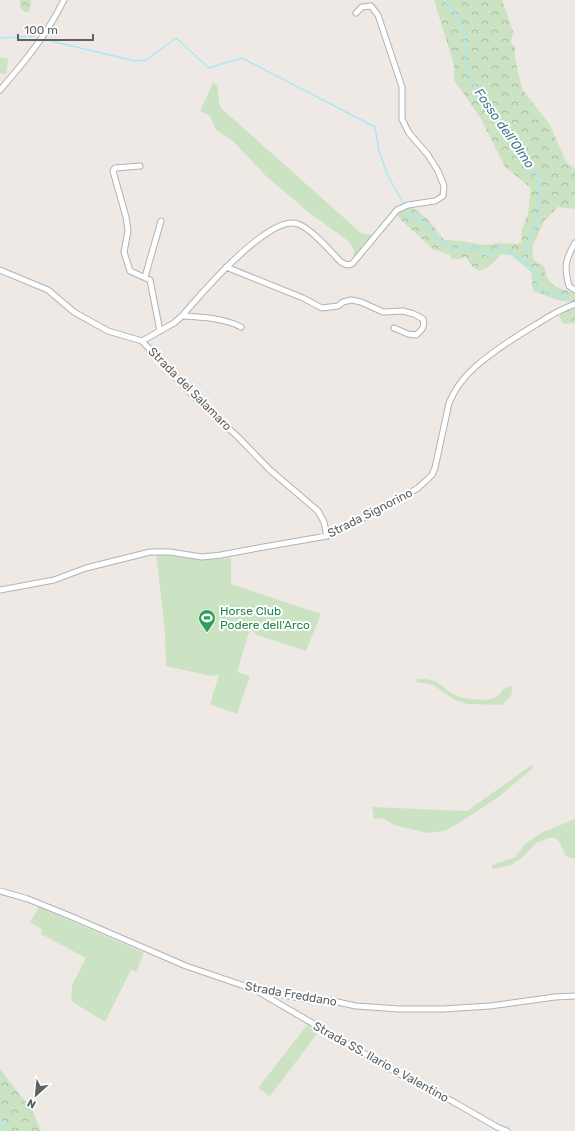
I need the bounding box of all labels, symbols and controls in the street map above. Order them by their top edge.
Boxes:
scale bar [18,16,93,42]
text: 100 m [24,23,58,37]
water label: Fosso dell'Olmo [471,85,538,171]
street label: Strada del Salamaro [145,344,235,434]
street label: Strada Signorino [325,486,415,540]
place label: Horse Club Podere dell'Arco [220,604,310,632]
sports icon: Horse Club Podere dell'Arco [197,608,217,633]
street label: Strada Freddano [244,979,338,1009]
street label: Strada SS. Ilario e Valentino [311,1019,451,1105]
north arrow [16,1075,56,1115]
text: N [25,1096,38,1111]

